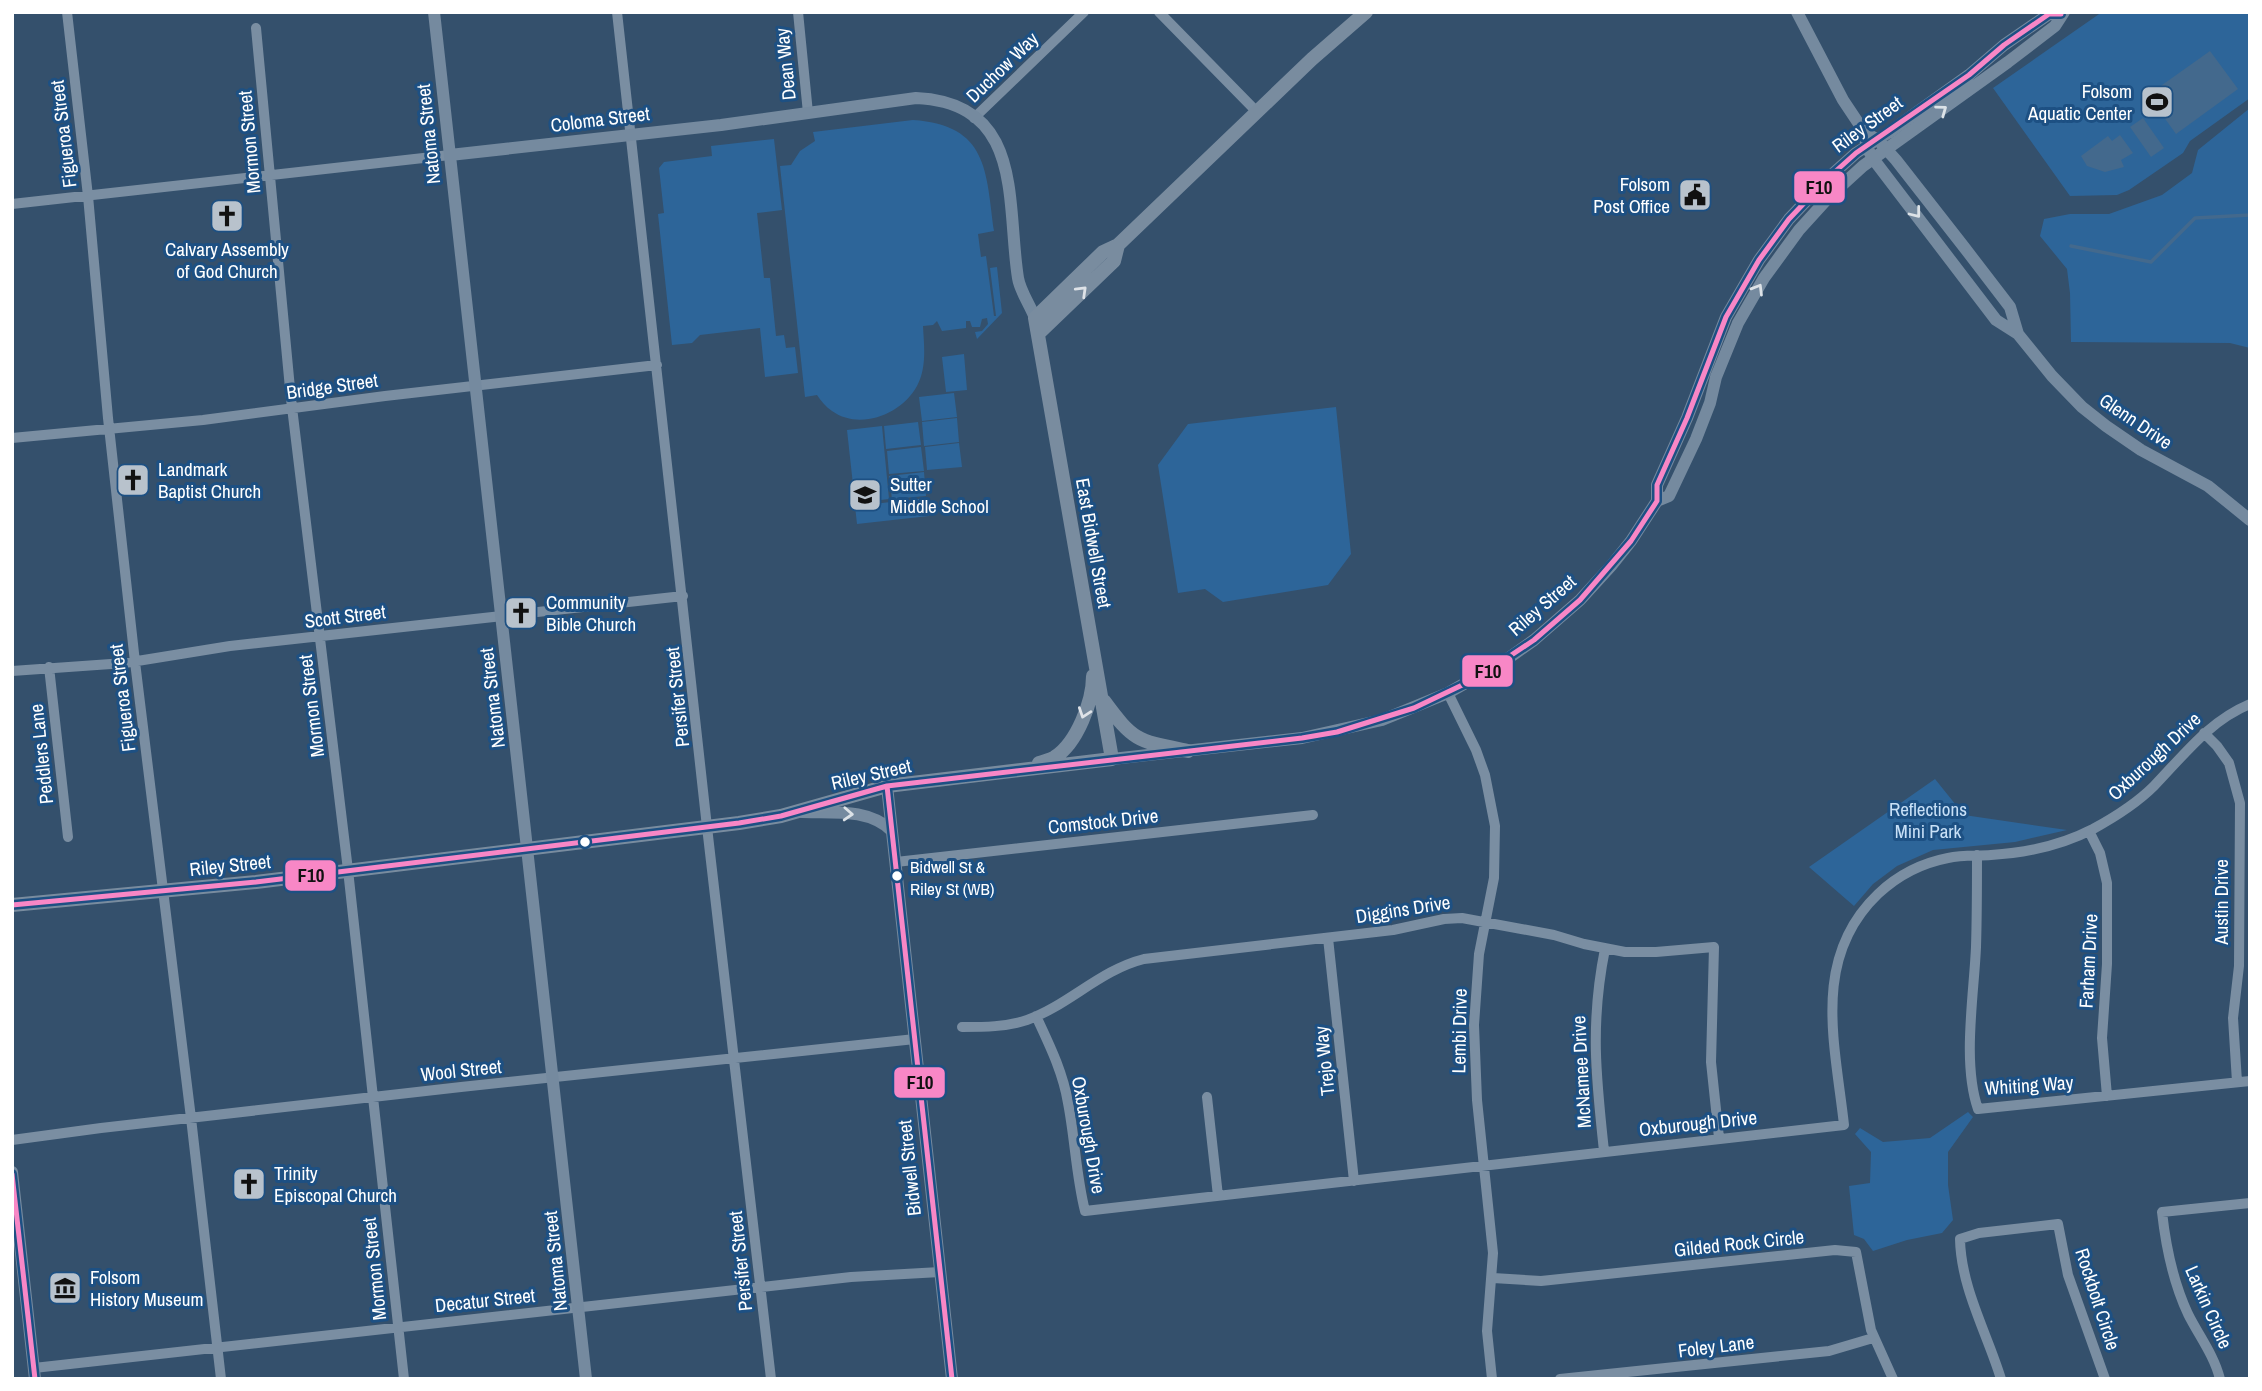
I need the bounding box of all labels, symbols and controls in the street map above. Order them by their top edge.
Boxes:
street label: Duchow Way [960,26,1044,108]
street label: Dean Way [768,27,802,101]
street label: Figueroa Street [43,78,83,189]
place label: Folsom Aquatic Center [2027,78,2133,126]
street label: Natoma Street [410,82,446,185]
sports icon: Folsom Aquatic Center [2138,83,2176,121]
street label: Mormon Street [232,89,266,194]
street label: Riley Street [1826,89,1908,158]
street label: Coloma Street [549,100,652,138]
one-way arrow [1934,106,1947,118]
line badge: F10 [1793,170,1846,204]
place label: Folsom Post Office [1593,171,1670,219]
text: F10 [1806,174,1833,200]
public building icon: Folsom Post Office [1676,176,1714,214]
church icon: Calvary Assembly of God Church [208,197,246,235]
one-way arrow [1908,206,1921,218]
place label: Calvary Assembly of God Church [165,236,289,284]
one-way arrow [1749,284,1762,297]
one-way arrow [1074,287,1087,300]
street label: Bridge Street [285,367,380,405]
street label: Glenn Drive [2094,387,2178,455]
place label: Landmark Baptist Church [158,456,261,504]
church icon: Landmark Baptist Church [114,461,152,499]
place label: Sutter Middle School [890,471,989,519]
school or university icon: Sutter Middle School [846,476,884,514]
street label: East Bidwell Street [1070,476,1118,611]
street label: Riley Street [1503,568,1582,642]
place label: Community Bible Church [546,589,636,637]
church icon: Community Bible Church [502,594,540,632]
street label: Scott Street [303,598,388,634]
street label: Figueroa Street [102,642,142,753]
street label: Persifer Street [659,645,695,748]
street label: Natoma Street [473,646,511,749]
street label: Mormon Street [292,653,330,759]
line badge: F10 [1461,654,1514,688]
text: F10 [1475,658,1502,684]
street label: Peddlers Lane [23,703,59,805]
street label: Oxburough Drive [2102,706,2206,806]
one-way arrow [1078,707,1092,719]
street label: Riley Street [828,752,914,796]
park label: Reflections Mini Park [1889,796,1967,844]
street label: Comstock Drive [1047,802,1159,840]
one-way arrow [842,807,853,822]
unlabelled marker [578,835,592,849]
street label: Riley Street [188,848,272,882]
place label: Bidwell St & Riley St (WB) [910,855,994,900]
line badge: F10 [284,859,337,892]
street label: Austin Drive [2208,859,2234,946]
text: F10 [298,862,325,888]
marker: Bidwell St & Riley St (WB) [890,869,904,883]
street label: Diggins Drive [1354,889,1452,929]
street label: Farham Drive [2073,913,2103,1009]
street label: Lembi Drive [1445,988,1473,1074]
street label: McNamee Drive [1565,1015,1597,1129]
street label: Trejo Way [1307,1025,1341,1097]
street label: Wool Street [419,1053,503,1087]
line badge: F10 [893,1066,946,1099]
text: F10 [907,1069,934,1095]
street label: Whiting Way [1984,1069,2074,1101]
street label: Oxburough Drive [1066,1074,1112,1196]
street label: Oxburough Drive [1638,1104,1758,1142]
street label: Bidwell Street [891,1118,927,1217]
place label: Trinity Episcopal Church [274,1160,397,1208]
church icon: Trinity Episcopal Church [230,1165,268,1203]
street label: Natoma Street [537,1209,573,1312]
street label: Persifer Street [722,1209,758,1312]
street label: Mormon Street [356,1216,392,1322]
street label: Gilded Rock Circle [1673,1223,1805,1263]
street label: Rockbolt Circle [2069,1245,2127,1353]
street label: Larkin Circle [2179,1261,2239,1353]
place label: Folsom History Museum [90,1264,203,1312]
museum icon: Folsom History Museum [46,1269,84,1307]
street label: Decatur Street [434,1282,537,1318]
street label: Foley Lane [1677,1328,1755,1364]

